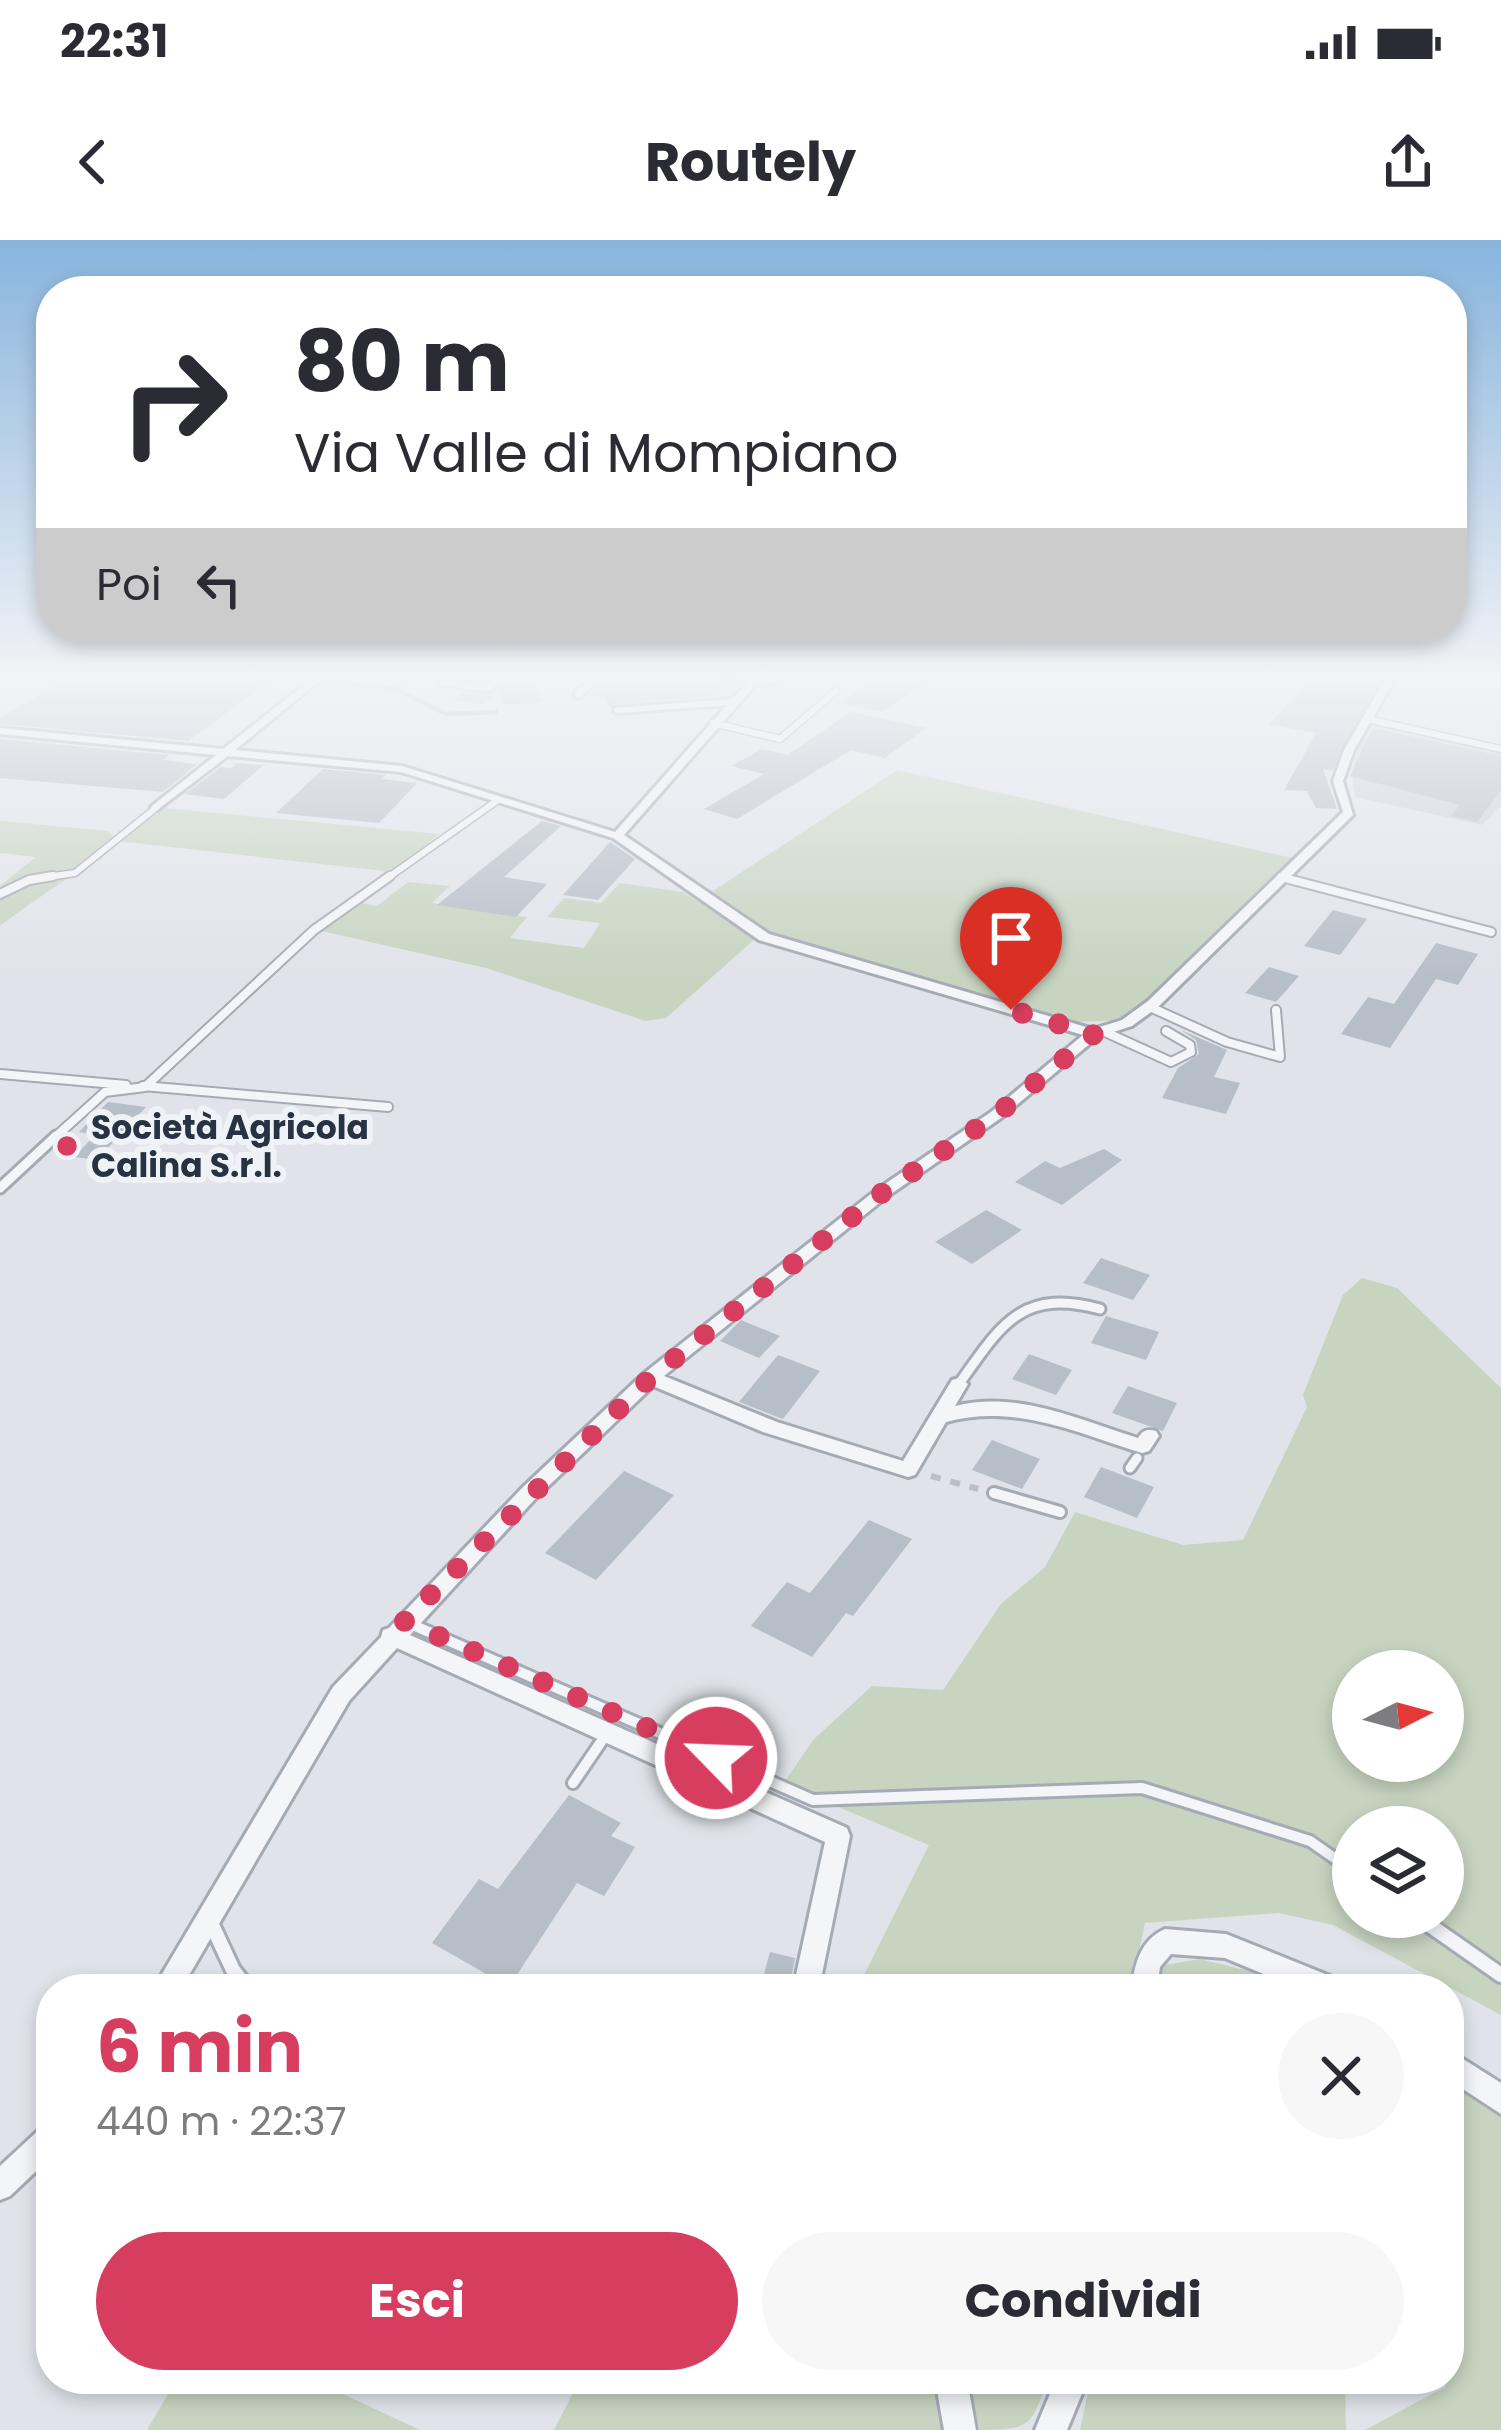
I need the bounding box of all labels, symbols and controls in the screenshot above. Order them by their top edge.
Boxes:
text: 22:31 [60,10,168,73]
text: Routely [645,124,856,200]
icon: back [60,129,126,195]
icon: share [1375,129,1441,195]
text: 80 m [294,303,510,420]
icon: right [96,324,252,480]
text: Via Valle di Mompiano [294,415,898,491]
icon: left [186,552,252,618]
text: Poi [96,553,162,616]
pin [960,887,1062,1010]
icon: arrive [978,905,1044,971]
place label: Società Agricola Calina S.r.l. [91,1104,369,1189]
marker: Società Agricola Calina S.r.l. [54,1133,80,1159]
north arrow [1332,1650,1464,1782]
map controls [1332,1650,1464,1938]
position arrow [653,1695,779,1821]
button: layers [1332,1806,1464,1938]
text: 6 min [96,1996,303,2097]
button: close [1278,2013,1404,2139]
text: 440 m · 22:37 [96,2094,347,2149]
button: Esci [96,2232,738,2370]
button: Condividi [762,2232,1404,2370]

